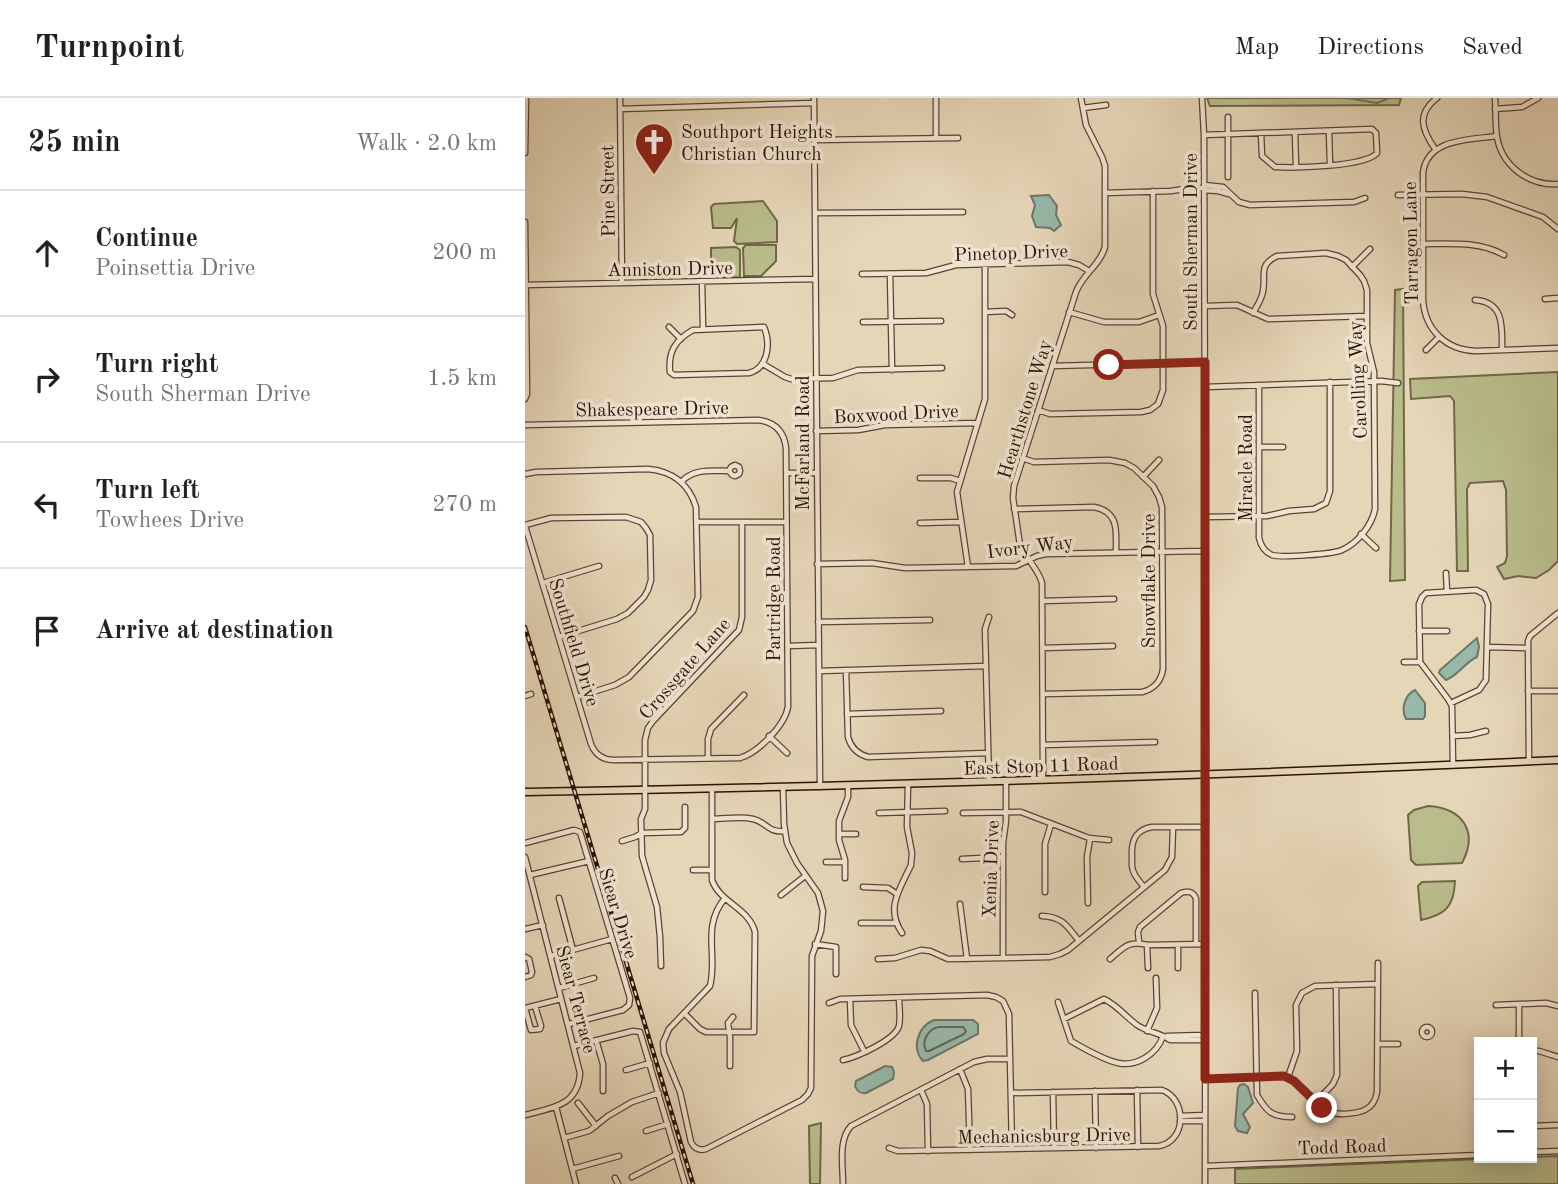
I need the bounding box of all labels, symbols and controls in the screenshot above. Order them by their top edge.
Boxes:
text: Turnpoint [35,32,184,65]
text: Map [1235,36,1279,60]
text: Directions [1317,36,1424,60]
text: Saved [1462,36,1523,60]
church icon: Southport Heights Christian Church [633,121,675,176]
place label: Southport Heights Christian Church [681,124,833,165]
text: 25 min [28,128,121,158]
text: Walk · 2.0 km [356,132,497,155]
street label: Pine Street [599,144,620,237]
street label: South Sherman Drive [1183,153,1202,331]
street label: Tarragon Lane [1402,181,1423,305]
text: Continue [95,226,198,252]
icon: ahead [28,234,66,272]
text: 200 m [432,241,497,264]
street label: Pinetop Drive [954,243,1068,266]
text: Poinsettia Drive [95,257,255,280]
street label: Anniston Drive [607,260,733,281]
street label: Carolling Way [1347,320,1372,440]
street label: Hearthstone Way [996,338,1057,482]
route start [1093,349,1124,380]
text: Turn right [95,352,218,378]
icon: right [28,360,66,398]
text: 1.5 km [427,367,497,390]
street label: McFarland Road [795,375,814,511]
text: South Sherman Drive [95,383,310,406]
street label: Shakespeare Drive [575,400,729,421]
street label: Boxwood Drive [833,403,959,428]
street label: Miracle Road [1238,414,1257,522]
text: Turn left [95,478,200,504]
icon: left [28,486,66,524]
text: 270 m [432,493,497,516]
text: Towhees Drive [95,509,244,532]
street label: Snowflake Drive [1141,514,1160,648]
street label: Ivory Way [986,534,1075,563]
street label: Partridge Road [766,536,785,662]
street label: Southfield Drive [544,576,601,709]
icon: arrive [28,612,66,650]
street label: Crossgate Lane [637,615,735,724]
text: Arrive at destination [95,618,334,644]
street label: East Stop 11 Road [963,755,1119,780]
street label: Xenia Drive [981,820,1004,918]
street label: Siear Drive [594,866,639,961]
street label: Siear Terrace [551,944,598,1056]
map controls [1474,1037,1537,1163]
button: + [1474,1037,1537,1100]
route end [1306,1092,1337,1123]
button: − [1474,1100,1537,1163]
street label: Mechanicsburg Drive [957,1126,1131,1149]
street label: Todd Road [1297,1137,1387,1160]

